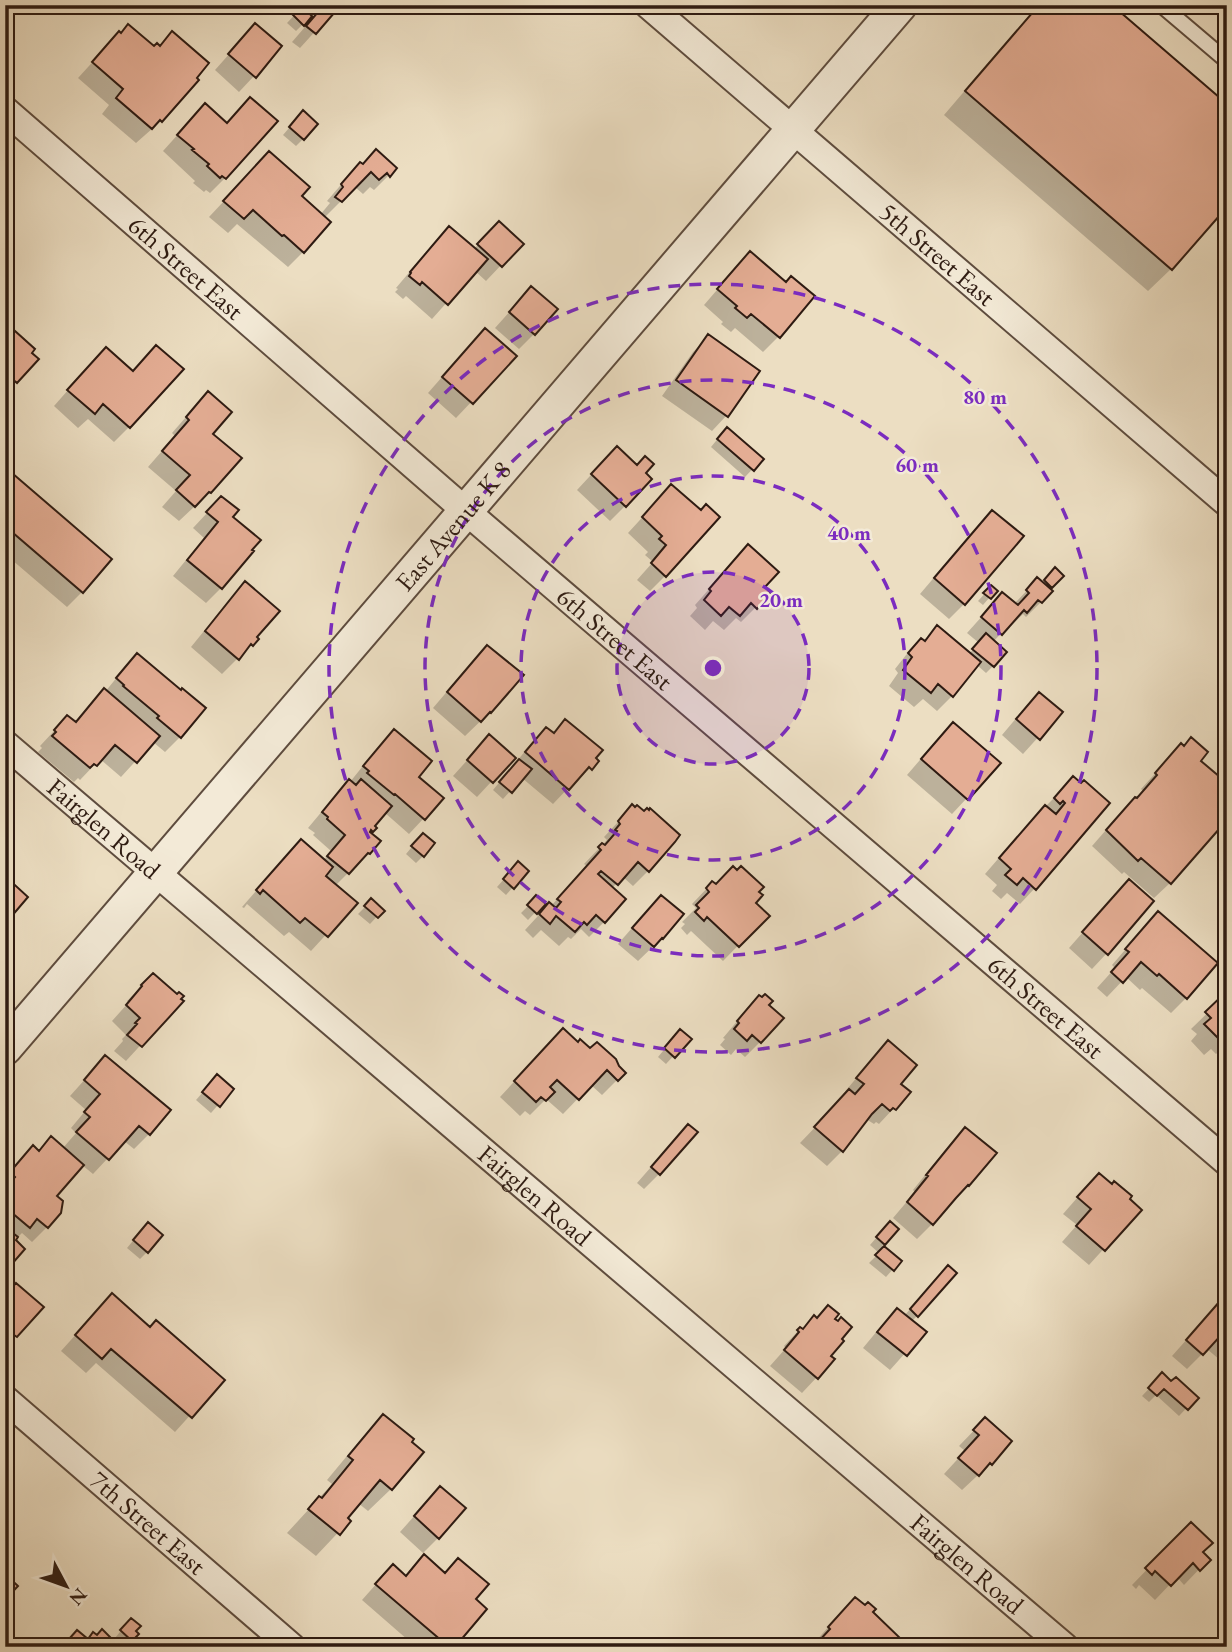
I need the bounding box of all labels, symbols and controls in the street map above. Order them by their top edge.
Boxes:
street label: 5th Street East [872,195,1003,313]
street label: 6th Street East [121,208,251,327]
text: 80 m [963,383,1007,410]
text: 60 m [895,451,939,478]
street label: East Avenue K 8 [388,454,518,598]
text: 40 m [827,519,871,546]
street label: 6th Street East [550,579,680,698]
text: 20 m [759,586,803,613]
centre of rings [701,656,725,680]
street label: Fairglen Road [40,770,169,887]
street label: 6th Street East [981,948,1111,1066]
street label: Fairglen Road [471,1137,599,1254]
street label: 7th Street East [83,1463,213,1582]
street label: Fairglen Road [903,1506,1032,1622]
north arrow [32,1550,102,1620]
text: N [64,1583,93,1611]

